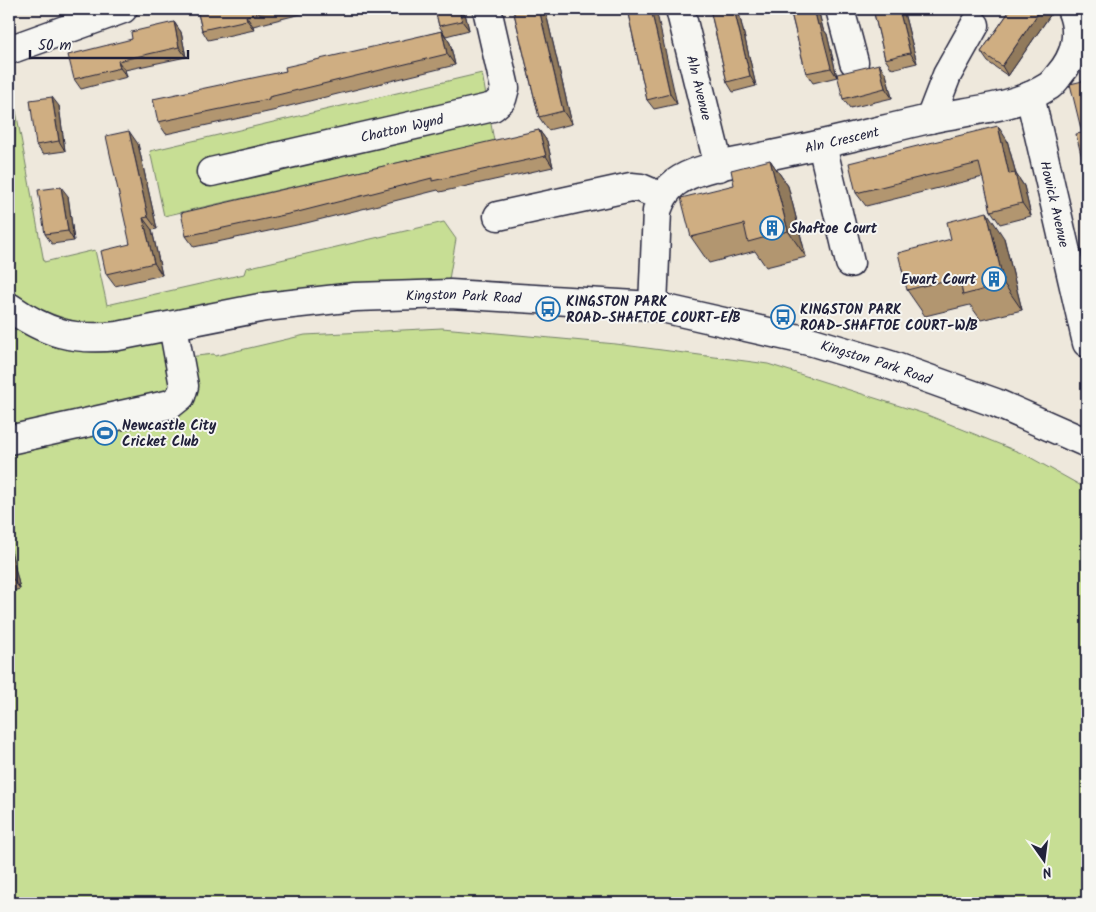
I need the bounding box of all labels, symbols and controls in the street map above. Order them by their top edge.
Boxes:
scale bar [30,28,188,60]
text: 50 m [38,34,72,58]
street label: Aln Avenue [680,53,717,123]
street label: Chatton Wynd [358,108,447,149]
street label: Aln Crescent [803,121,882,160]
street label: Howick Avenue [1033,159,1075,251]
building icon: Shaftoe Court [759,215,785,241]
place label: Shaftoe Court [790,218,878,240]
building icon: Ewart Court [981,266,1007,292]
place label: Ewart Court [901,269,977,291]
street label: Kingston Park Road [405,284,523,310]
place label: KINGSTON PARK ROAD-SHAFTOE COURT-E/B [566,291,741,329]
bus stop icon: KINGSTON PARK ROAD-SHAFTOE COURT-E/B [535,296,561,322]
place label: KINGSTON PARK ROAD-SHAFTOE COURT-W/B [800,299,978,337]
bus stop icon: KINGSTON PARK ROAD-SHAFTOE COURT-W/B [770,304,796,330]
street label: Kingston Park Road [818,335,936,391]
place label: Newcastle City Cricket Club [122,415,217,453]
sports icon: Newcastle City Cricket Club [92,420,118,446]
north arrow [1018,834,1068,884]
text: N [1040,860,1054,883]

